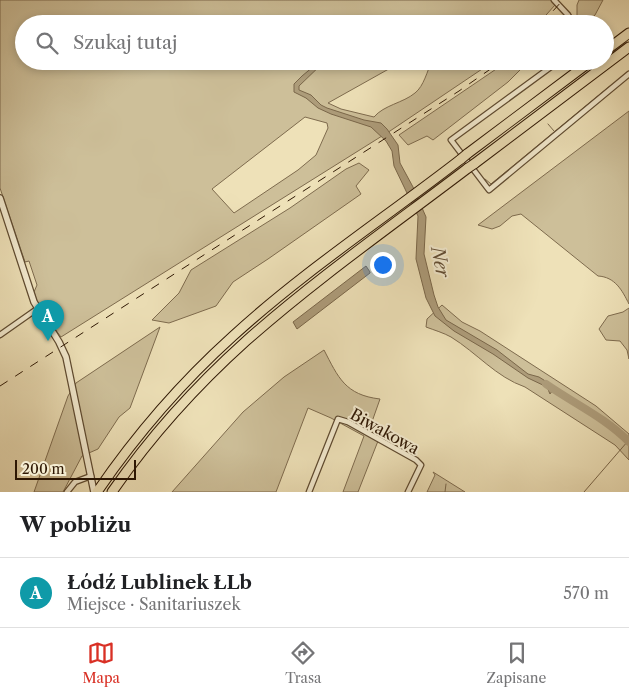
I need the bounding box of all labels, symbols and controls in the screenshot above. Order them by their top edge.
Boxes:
search box [15,15,614,70]
icon: search [33,29,61,57]
text: Szukaj tutaj [73,31,177,54]
water label: Ner [426,243,454,281]
your location [370,252,396,278]
pin: A [32,300,64,341]
street label: Biwakowa [347,404,424,459]
scale bar [15,457,136,480]
text: 200 m [22,460,65,478]
text: W pobliżu [20,512,131,537]
text: Łódź Lublinek ŁLb [67,571,252,594]
text: A [30,583,42,603]
text: 570 m [563,583,609,603]
text: Miejsce · Sanitariuszek [67,594,241,614]
tab: Mapa [83,639,120,687]
tab: Trasa [285,639,321,687]
tab: Zapisane [487,639,546,687]

